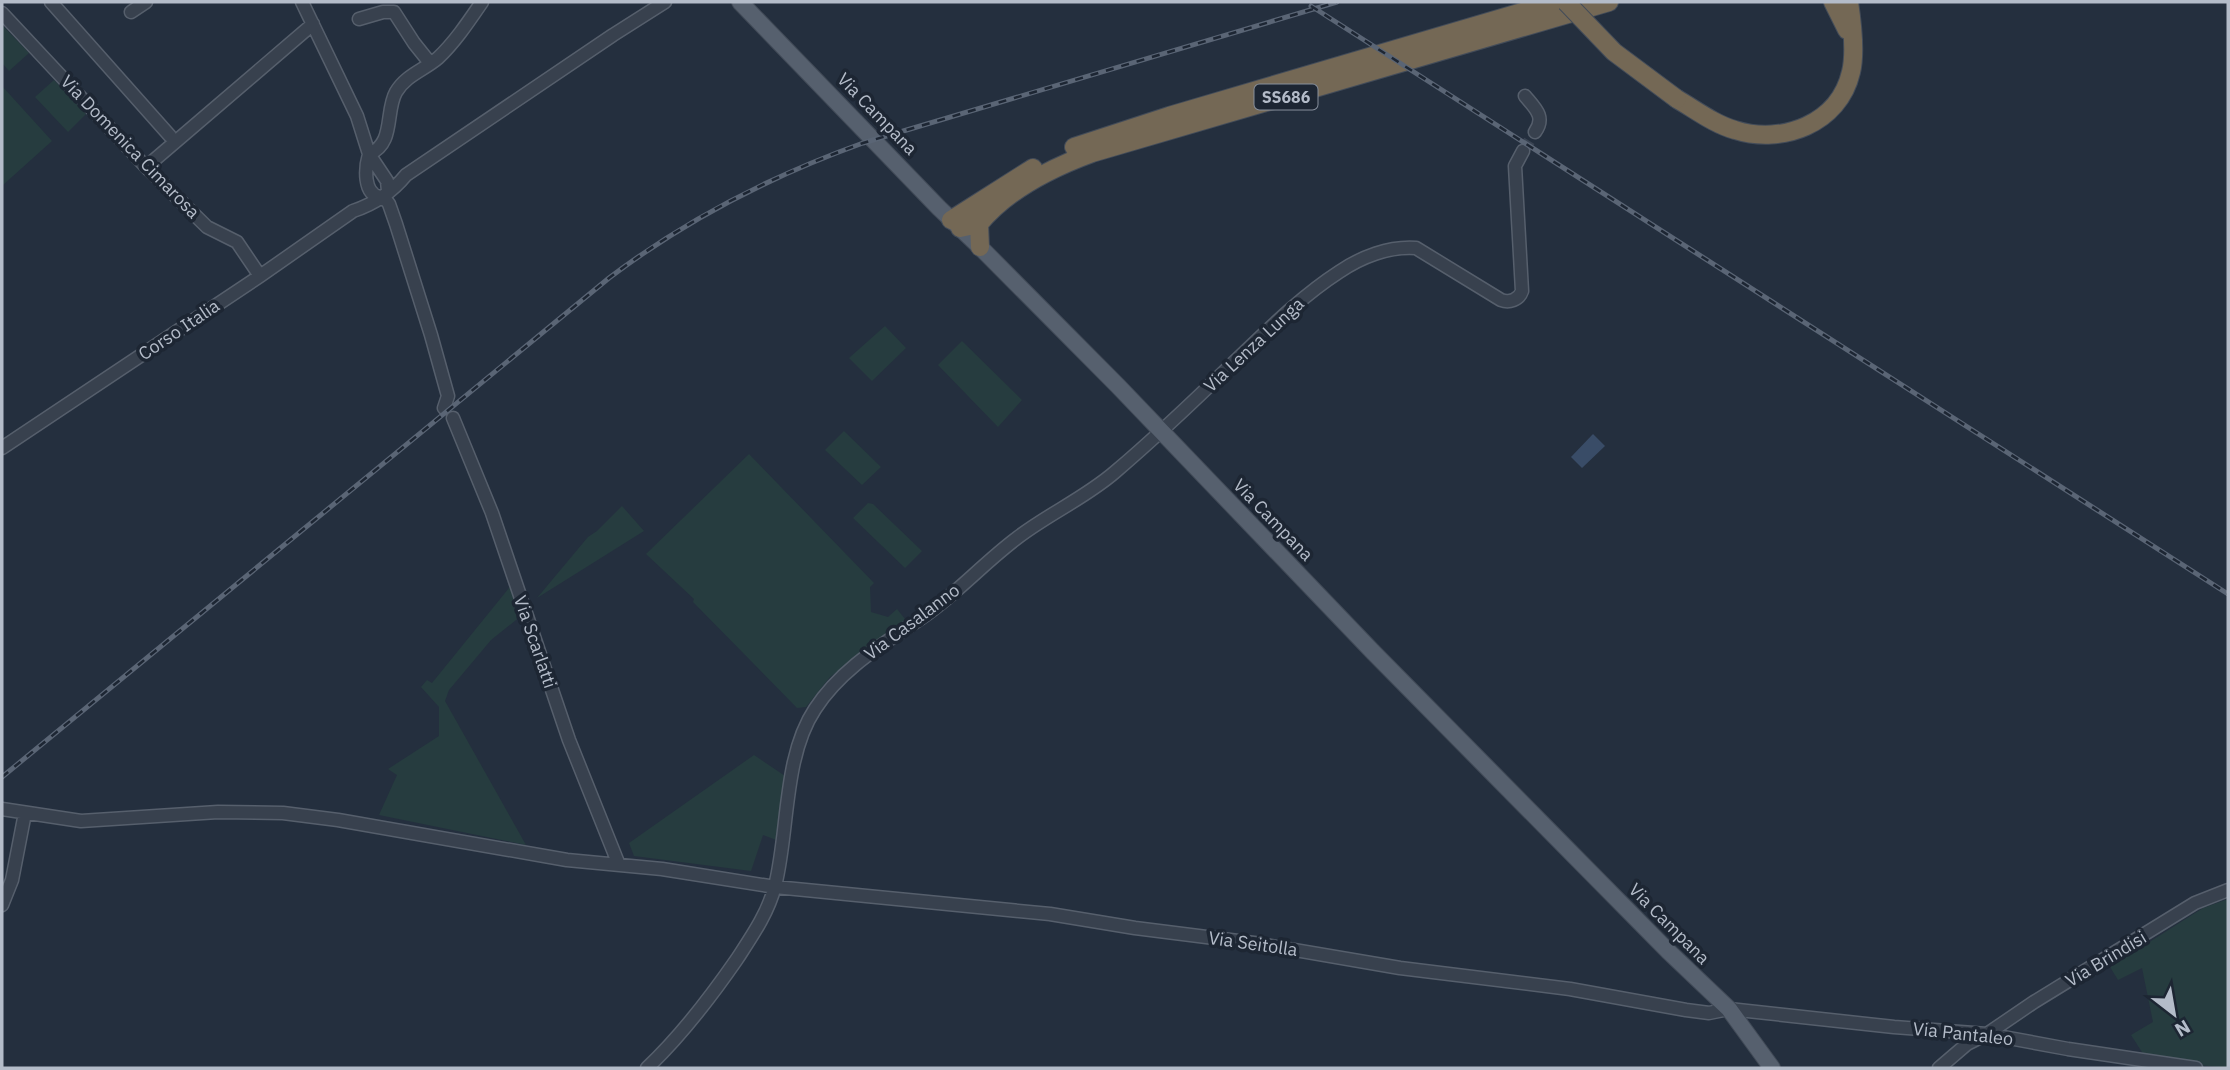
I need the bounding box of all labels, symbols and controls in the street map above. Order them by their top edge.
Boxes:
street label: Via Campana [832,68,923,160]
street label: Via Domenica Cimarosa [56,70,205,224]
road number: SS686 [1254,85,1318,110]
street label: Via Lenza Lunga [1199,292,1309,397]
street label: Corso Italia [134,294,224,365]
street label: Via Campana [1228,474,1319,566]
street label: Via Casalanno [859,578,964,665]
street label: Via Scarlatti [509,592,562,691]
street label: Via Campana [1624,878,1715,969]
street label: Via Brindisi [2061,925,2151,992]
street label: Via Seitolla [1207,926,1300,961]
north arrow [2139,979,2209,1049]
text: N [2171,1015,2195,1042]
street label: Via Pantaleo [1912,1017,2014,1050]

